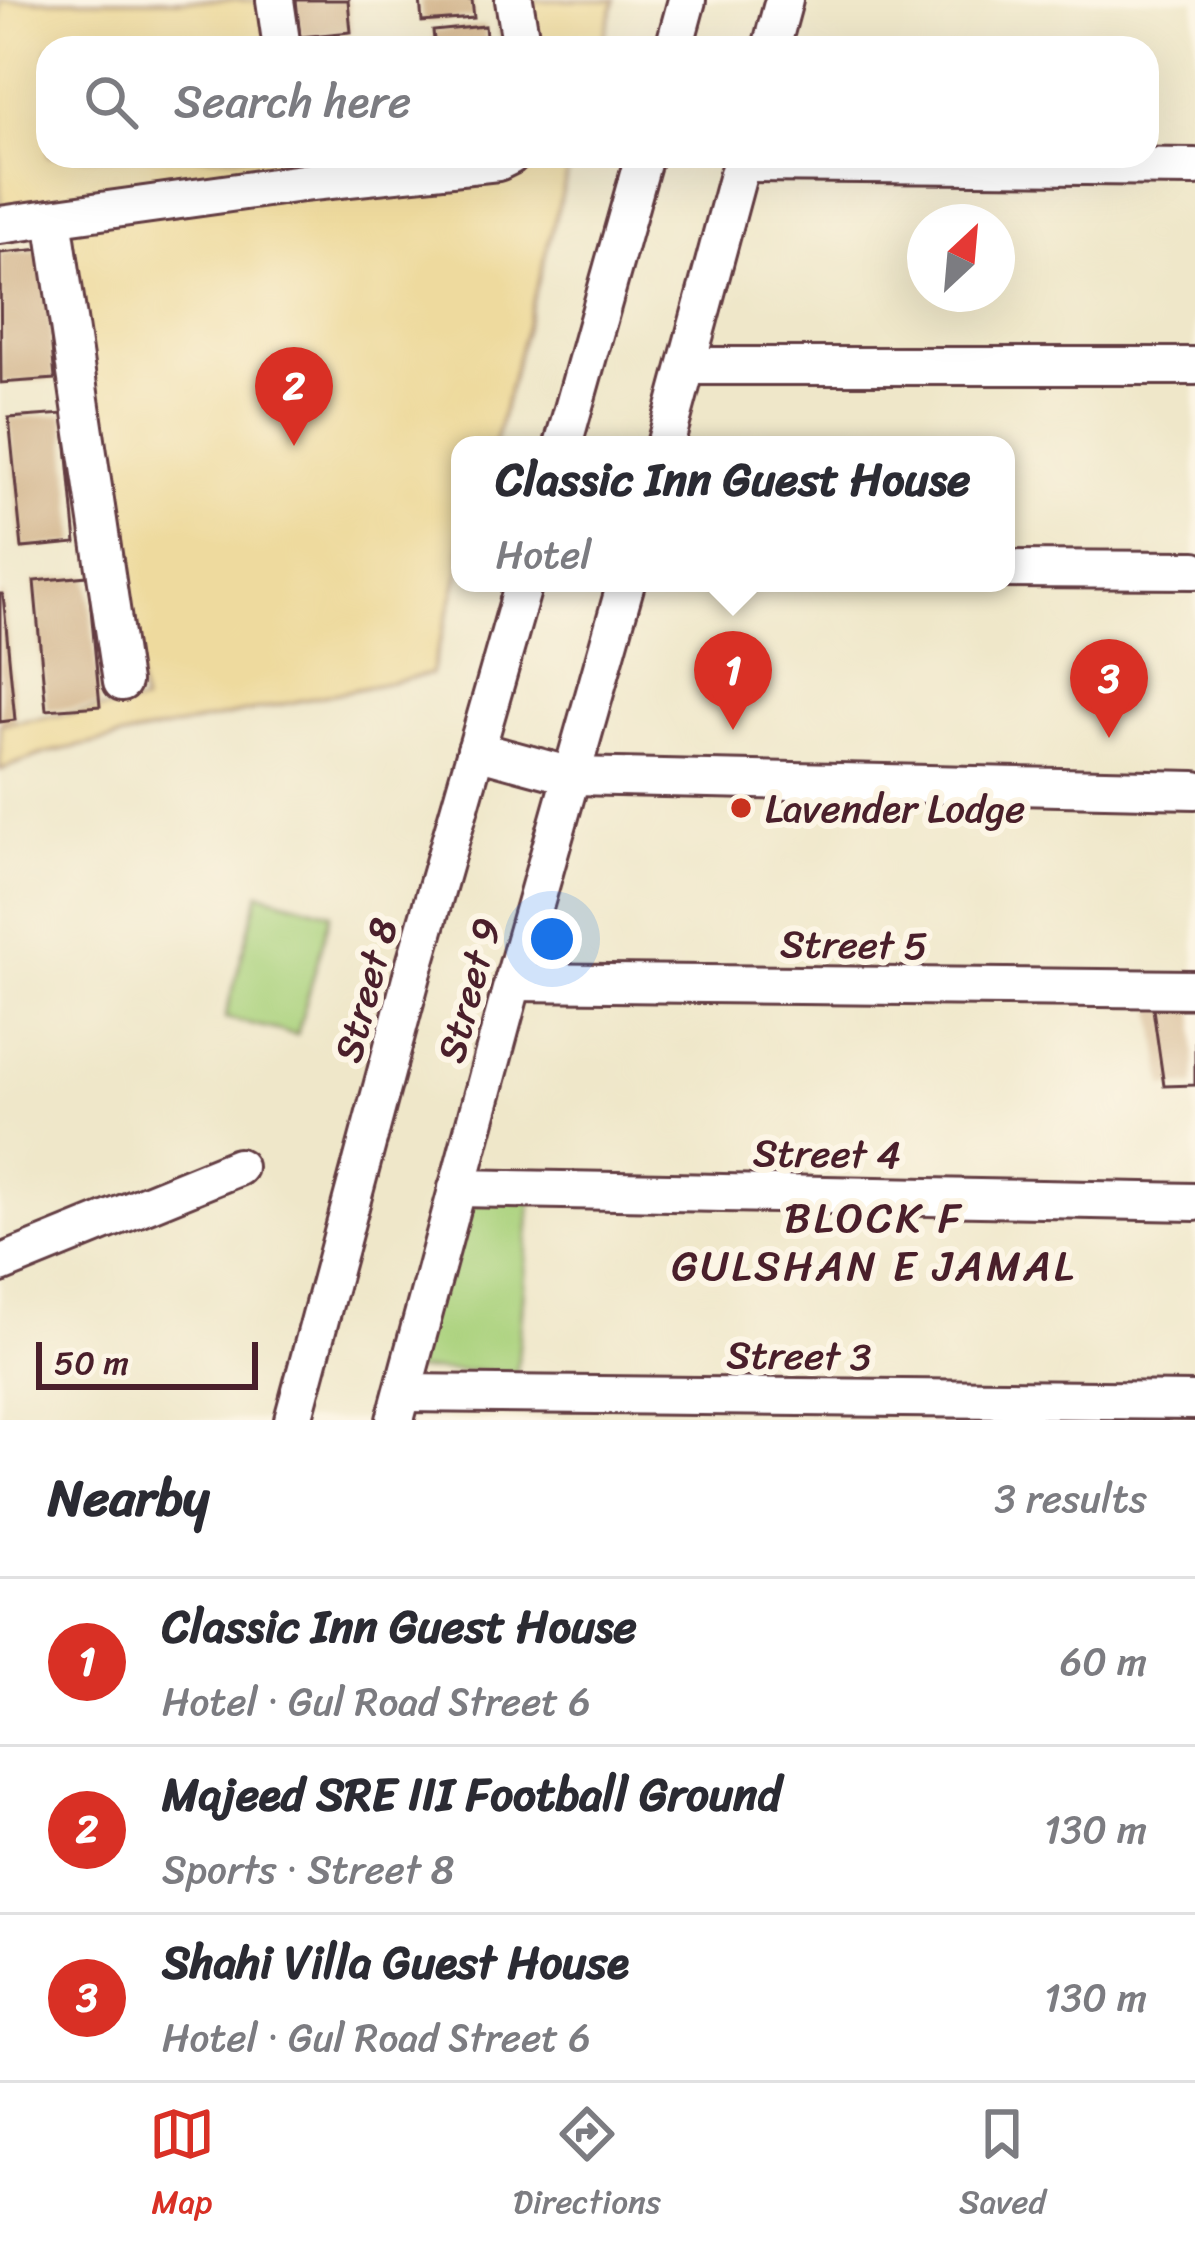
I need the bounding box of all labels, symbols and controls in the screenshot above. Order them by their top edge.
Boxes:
search box [36,36,1159,168]
text: Search here [174,62,411,142]
icon: search [78,69,144,135]
north arrow [907,204,1015,312]
pin: 2 [255,347,333,446]
popup [451,436,1015,592]
text: Classic Inn Guest House [496,440,970,520]
text: Hotel [496,520,591,589]
pin: 1 [694,631,772,730]
pin: 3 [1070,639,1148,738]
place label: Lavender Lodge [765,774,1025,843]
marker: Lavender Lodge [728,795,754,821]
your location [522,909,582,969]
street label: Street 5 [780,909,928,980]
street label: Street 8 [313,910,418,1070]
street label: Street 9 [416,910,521,1070]
street label: Street 4 [752,1118,902,1189]
district label: BLOCK F GULSHAN E JAMAL [672,1181,1076,1303]
street label: Street 3 [726,1320,872,1391]
text: 50 m [54,1334,129,1392]
scale bar [36,1336,258,1389]
text: Nearby [48,1453,209,1543]
text: 3 results [994,1464,1147,1533]
text: Classic Inn Guest House [162,1587,637,1667]
text: 1 [79,1627,95,1696]
text: 60 m [1060,1627,1147,1696]
text: Hotel · Gul Road Street 6 [162,1667,591,1736]
text: Majeed SRE III Football Ground [162,1755,781,1835]
text: 2 [76,1795,98,1864]
text: 130 m [1044,1795,1147,1864]
text: Sports · Street 8 [162,1835,454,1904]
text: Shahi Villa Guest House [162,1923,629,2003]
text: 3 [76,1963,98,2032]
text: 130 m [1044,1963,1147,2032]
text: Hotel · Gul Road Street 6 [162,2003,591,2072]
tab: Map [149,2101,215,2231]
tab: Directions [513,2101,661,2231]
tab: Saved [959,2101,1046,2231]

